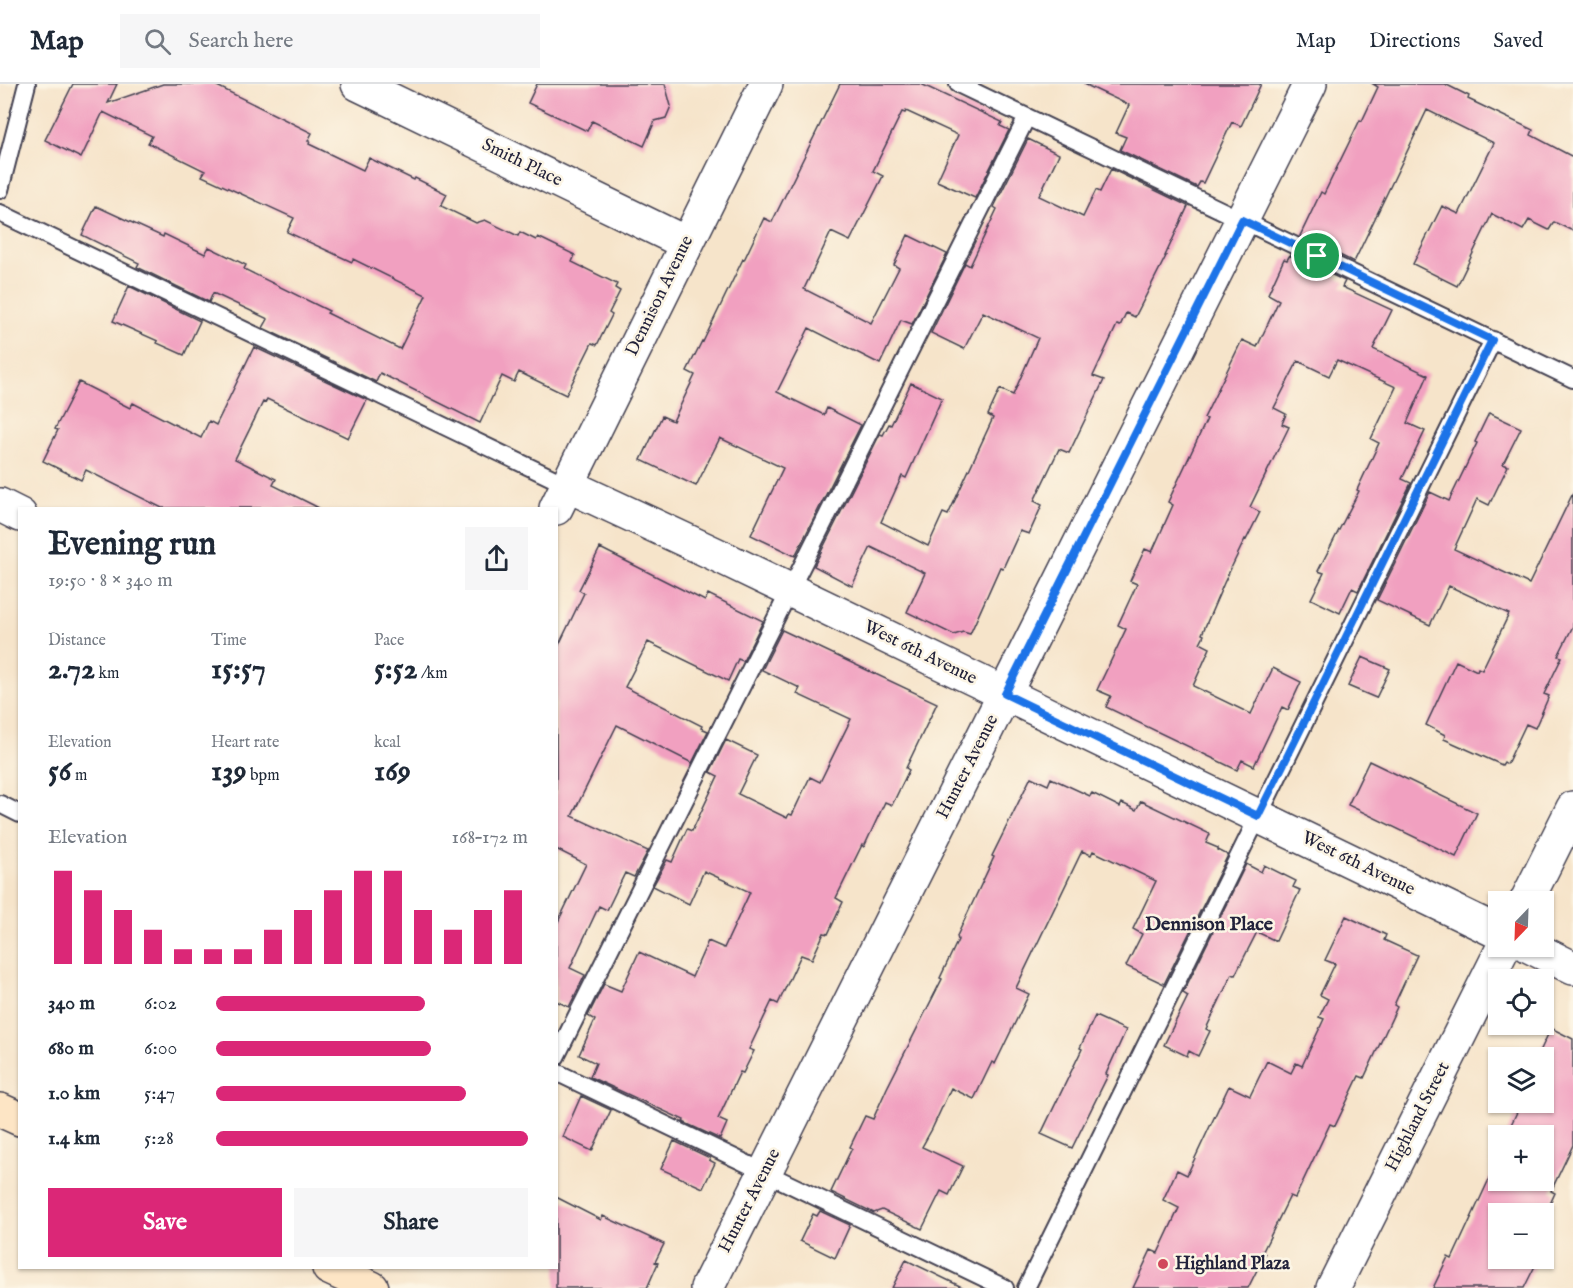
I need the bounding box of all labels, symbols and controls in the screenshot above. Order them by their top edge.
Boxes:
search box [120,14,540,68]
text: Map [30,24,84,59]
icon: search [141,25,174,58]
text: Search here [189,27,293,55]
text: Map [1296,28,1336,55]
text: Directions [1369,28,1460,55]
text: Saved [1493,28,1543,55]
street label: Smith Place [478,134,566,192]
pin [1291,230,1342,281]
street label: Dennison Avenue [621,232,699,360]
icon: arrive [1300,239,1333,272]
text: Evening run [48,524,216,566]
button: share [465,527,528,590]
text: 19:50 · 8 × 340 m [48,568,173,593]
street label: West 6th Avenue [860,616,980,690]
text: Distance [48,631,106,651]
text: Time [211,631,247,651]
text: Pace [374,631,404,651]
text: 2.72 [48,651,95,689]
text: 15:57 [211,651,266,689]
text: 5:52 [374,651,418,689]
text: km [95,664,119,684]
text: /km [418,664,448,684]
street label: Hunter Avenue [932,711,1004,823]
text: Elevation [48,733,111,753]
text: Heart rate [211,733,279,753]
text: kcal [374,733,401,753]
text: 56 [48,753,71,791]
text: 139 [211,753,246,791]
text: 169 [374,753,411,791]
text: m [71,766,87,786]
text: bpm [246,766,280,786]
text: Elevation [48,825,127,850]
text: 168–172 m [452,825,528,850]
street label: West 6th Avenue [1298,827,1418,901]
north arrow [1488,891,1554,957]
map controls [1488,891,1554,1269]
district label: Dennison Place [1145,912,1274,937]
button: locate [1488,969,1554,1035]
text: 340 m [48,991,95,1016]
text: 6:02 [144,991,177,1016]
text: 680 m [48,1036,94,1061]
text: 6:00 [144,1036,177,1061]
button: layers [1488,1047,1554,1113]
street label: Highland Street [1380,1058,1456,1176]
text: 1.0 km [48,1081,100,1106]
text: 5:47 [144,1081,175,1106]
button: + [1488,1125,1554,1191]
text: 1.4 km [48,1126,100,1151]
text: 5:28 [144,1126,174,1151]
street label: Hunter Avenue [714,1145,786,1257]
button: Save [48,1188,282,1257]
button: Share [294,1188,528,1257]
button: − [1488,1203,1554,1269]
place label: Highland Plaza [1175,1253,1291,1276]
marker: Highland Plaza [1156,1257,1170,1271]

